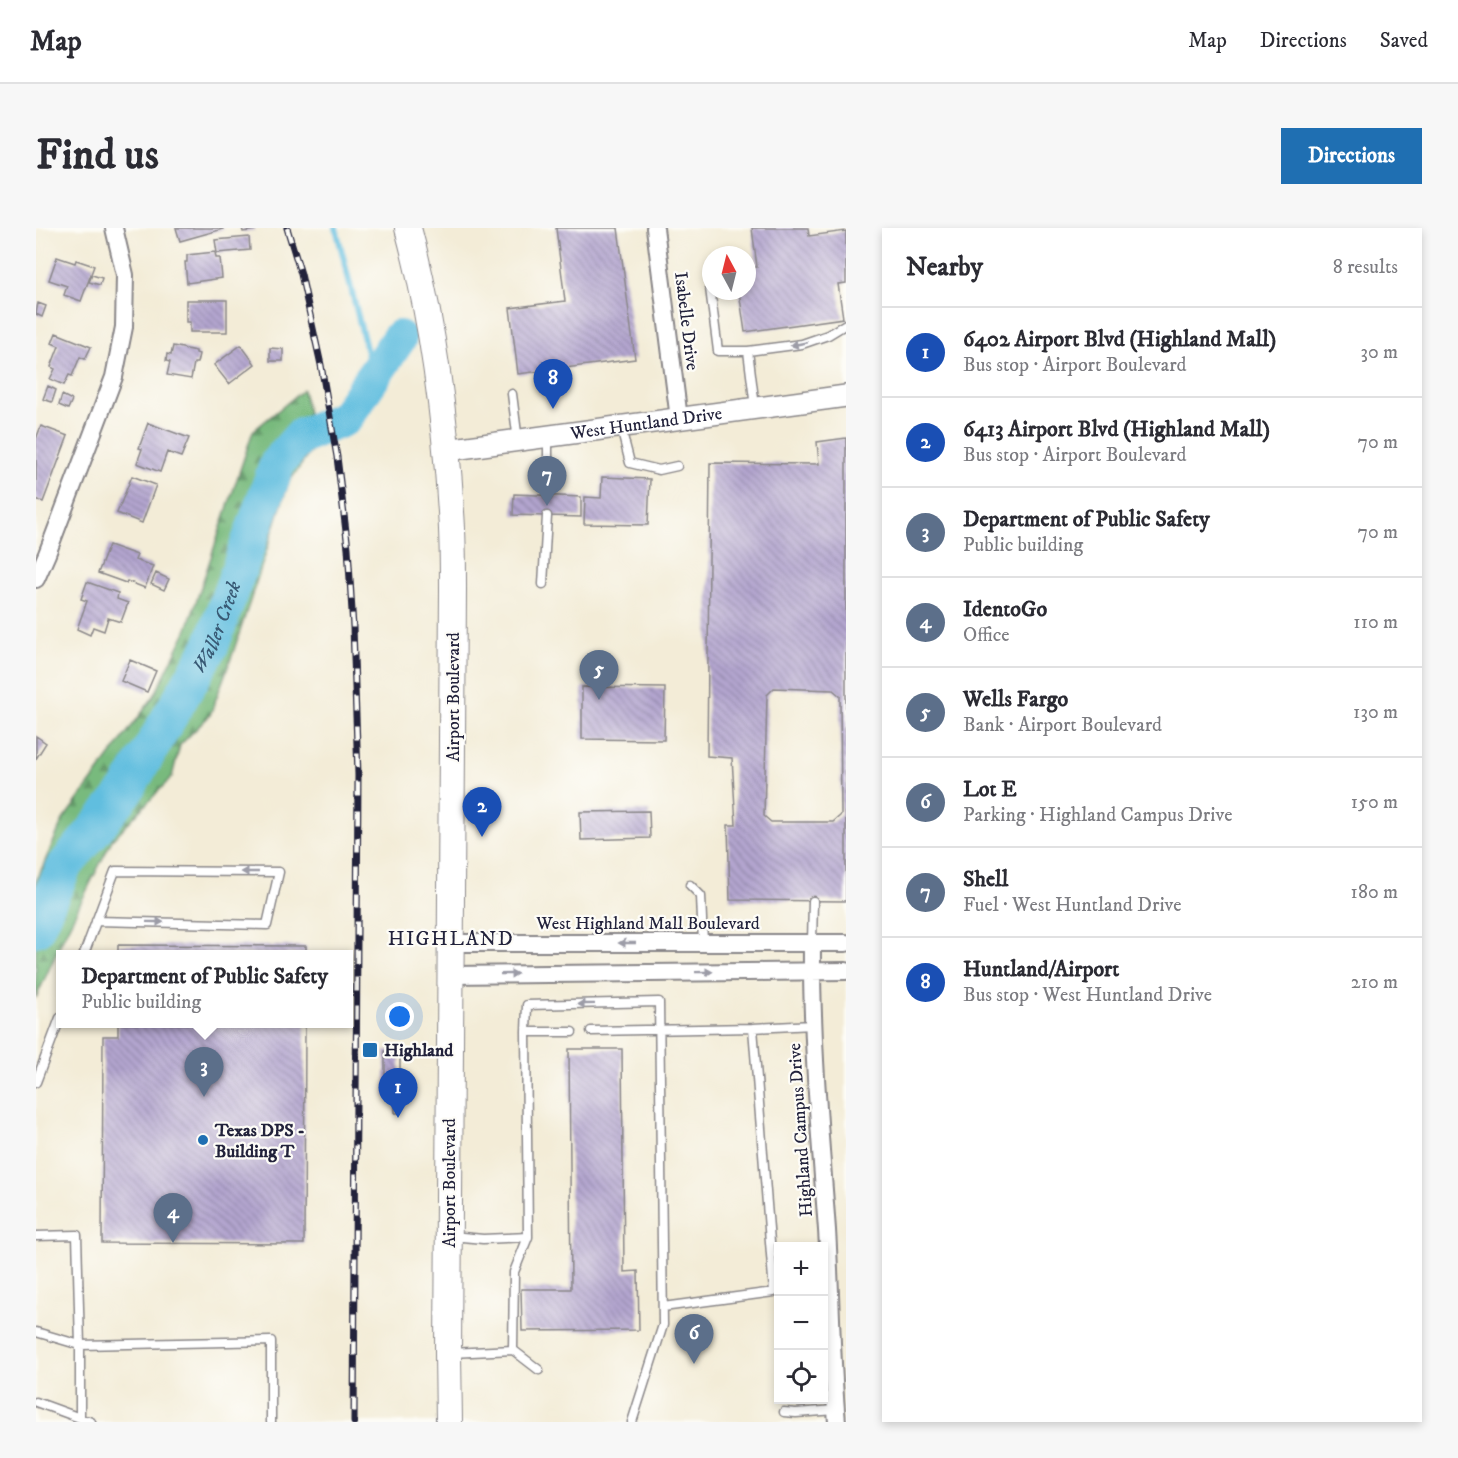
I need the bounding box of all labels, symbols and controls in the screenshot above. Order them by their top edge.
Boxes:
text: Map [30,24,82,59]
text: Map [1188,28,1227,54]
text: Directions [1260,28,1347,54]
text: Saved [1380,28,1428,54]
button: Directions [1281,128,1422,184]
text: Find us [36,130,159,182]
north arrow [702,246,756,300]
text: Nearby [906,251,983,284]
text: 8 results [1333,255,1398,280]
street label: Isabelle Drive [669,271,703,372]
text: 6402 Airport Blvd (Highland Mall) [963,326,1276,353]
one-way arrow [789,340,808,349]
text: 1 [922,340,929,365]
text: 30 m [1360,340,1398,365]
text: Bus stop · Airport Boulevard [963,353,1187,378]
pin: 8 [534,360,572,409]
street label: West Huntland Drive [568,403,723,445]
text: 6413 Airport Blvd (Highland Mall) [963,416,1270,443]
text: 2 [921,430,930,455]
text: 70 m [1357,430,1398,455]
text: Bus stop · Airport Boulevard [963,443,1187,468]
pin: 7 [528,456,566,506]
text: Department of Public Safety [963,506,1210,533]
text: 3 [922,520,929,545]
text: 70 m [1357,520,1398,545]
text: Public building [963,533,1083,558]
water label: Waller Creek [187,577,248,678]
text: IdentoGo [963,596,1047,623]
text: 4 [920,610,931,635]
text: 110 m [1353,610,1398,635]
text: Office [963,623,1010,648]
street label: Airport Boulevard [443,632,465,762]
pin: 5 [580,650,618,700]
text: Wells Fargo [963,686,1068,713]
text: 5 [921,700,930,725]
text: 130 m [1353,700,1398,725]
text: Bank · Airport Boulevard [963,713,1162,738]
text: Lot E [963,776,1017,803]
pin: 2 [462,788,502,837]
text: 6 [920,790,931,815]
text: 150 m [1351,790,1398,815]
text: Parking · Highland Campus Drive [963,803,1232,828]
text: Shell [963,866,1008,893]
one-way arrow [240,867,259,877]
text: 7 [920,880,931,905]
text: 180 m [1351,880,1398,905]
text: Fuel · West Huntland Drive [963,893,1182,918]
street label: West Highland Mall Boulevard [535,913,760,935]
one-way arrow [145,917,164,927]
district label: HIGHLAND [388,927,514,952]
one-way arrow [618,938,637,948]
popup [56,950,353,1028]
text: Huntland/Airport [963,956,1119,983]
text: Department of Public Safety [81,963,328,990]
one-way arrow [694,967,713,977]
one-way arrow [499,969,518,979]
text: 8 [920,970,931,995]
text: 210 m [1351,970,1398,995]
text: Bus stop · West Huntland Drive [963,983,1212,1008]
text: Public building [81,990,201,1015]
one-way arrow [576,999,595,1008]
your location [385,1002,414,1031]
place label: Highland [384,1040,454,1062]
marker: Highland [361,1041,379,1059]
street label: Highland Campus Drive [784,1042,818,1218]
pin: 3 [184,1048,224,1097]
pin: 1 [378,1068,418,1118]
street label: Airport Boulevard [439,1118,461,1248]
place label: Texas DPS - Building T [214,1120,305,1163]
marker: Texas DPS - Building T [196,1133,210,1147]
pin: 4 [154,1194,192,1243]
map controls [774,1242,828,1404]
button: + [774,1242,828,1296]
button: − [774,1296,828,1350]
pin: 6 [674,1314,714,1364]
button: locate [774,1350,828,1404]

